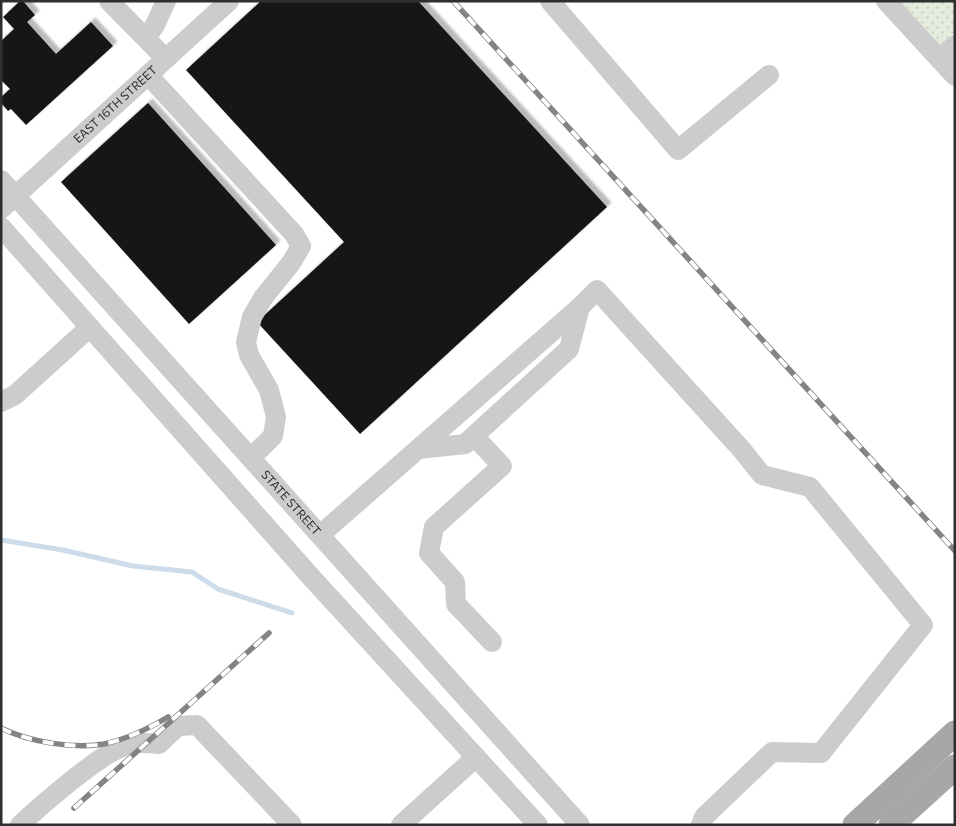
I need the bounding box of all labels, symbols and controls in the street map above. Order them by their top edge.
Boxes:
street label: EAST 16TH STREET [70,62,160,145]
street label: STATE STREET [259,467,325,538]

